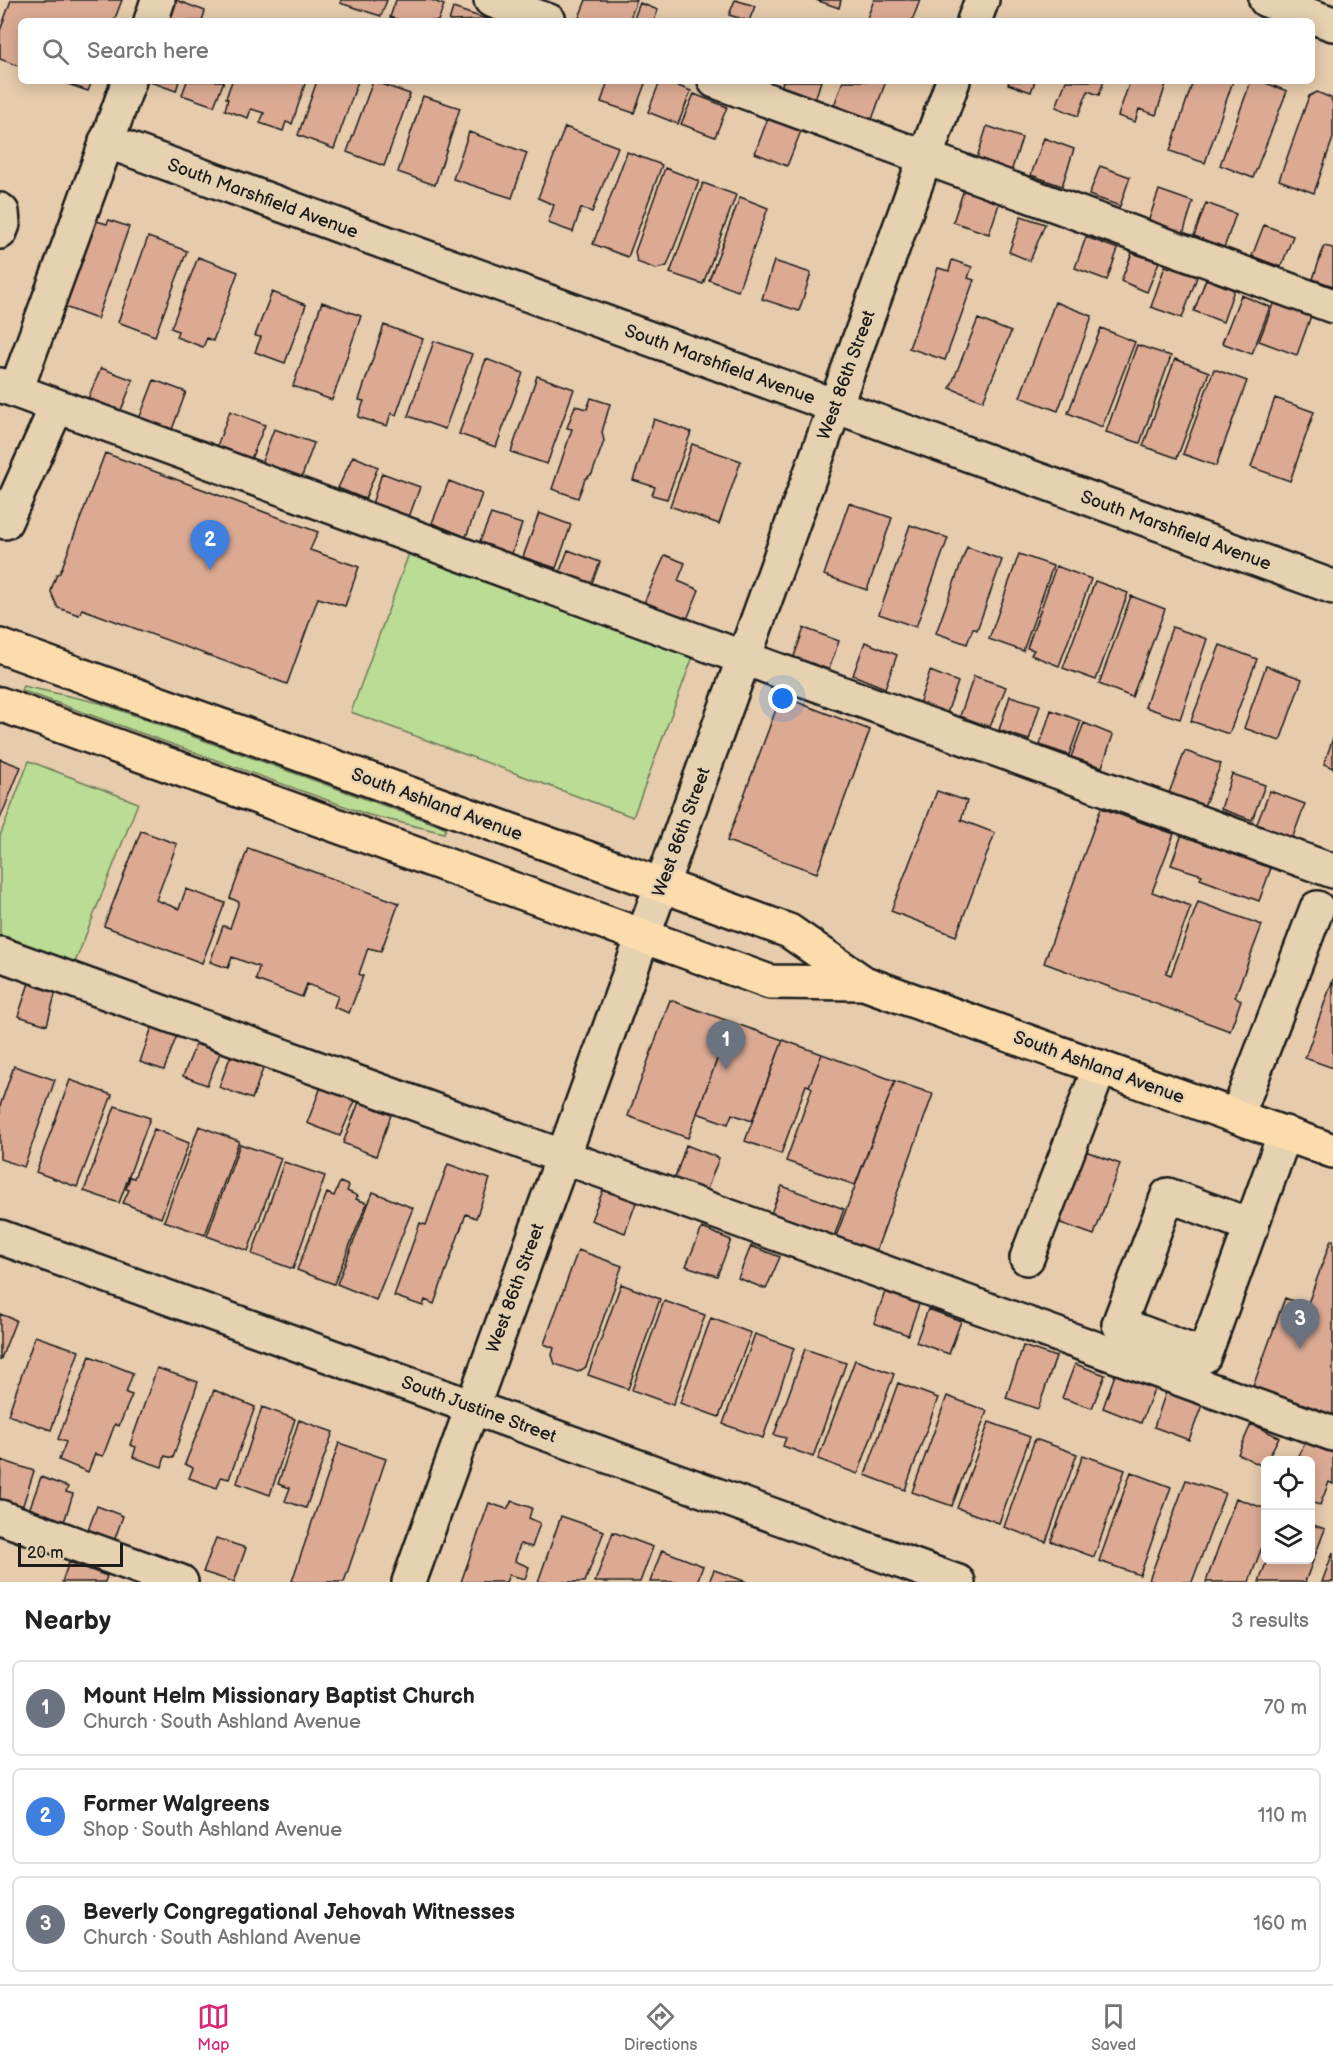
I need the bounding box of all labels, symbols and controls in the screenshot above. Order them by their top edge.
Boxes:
search box [18,18,1315,84]
icon: search [39,35,72,68]
text: Search here [87,38,209,65]
street label: South Marshfield Avenue [165,154,361,243]
street label: West 86th Street [813,307,880,443]
street label: South Marshfield Avenue [622,320,818,409]
street label: South Marshfield Avenue [1078,486,1274,575]
pin: 2 [190,520,230,570]
your location [768,684,797,713]
street label: South Ashland Avenue [349,764,525,845]
street label: West 86th Street [648,764,715,900]
pin: 1 [706,1020,746,1070]
street label: South Ashland Avenue [1011,1027,1187,1108]
street label: West 86th Street [482,1220,549,1356]
pin: 3 [1280,1300,1320,1349]
street label: South Justine Street [399,1372,560,1447]
map controls [1261,1456,1315,1564]
button: locate [1261,1456,1315,1510]
button: layers [1261,1510,1315,1564]
scale bar [18,1540,123,1568]
text: 20 m [27,1544,63,1563]
text: Nearby [24,1606,111,1637]
text: 3 results [1231,1609,1309,1633]
text: Mount Helm Missionary Baptist Church [83,1683,475,1710]
text: 1 [41,1696,50,1720]
text: 70 m [1263,1696,1307,1720]
text: Church · South Ashland Avenue [83,1710,361,1734]
text: Former Walgreens [83,1791,270,1818]
text: 2 [40,1804,51,1828]
text: 110 m [1258,1804,1307,1828]
text: Shop · South Ashland Avenue [83,1818,342,1842]
text: Beverly Congregational Jehovah Witnesses [83,1899,515,1926]
text: 3 [40,1912,51,1936]
text: 160 m [1253,1912,1307,1936]
text: Church · South Ashland Avenue [83,1926,361,1950]
tab: Map [197,2000,230,2055]
tab: Directions [624,2000,697,2055]
tab: Saved [1091,2000,1136,2055]

